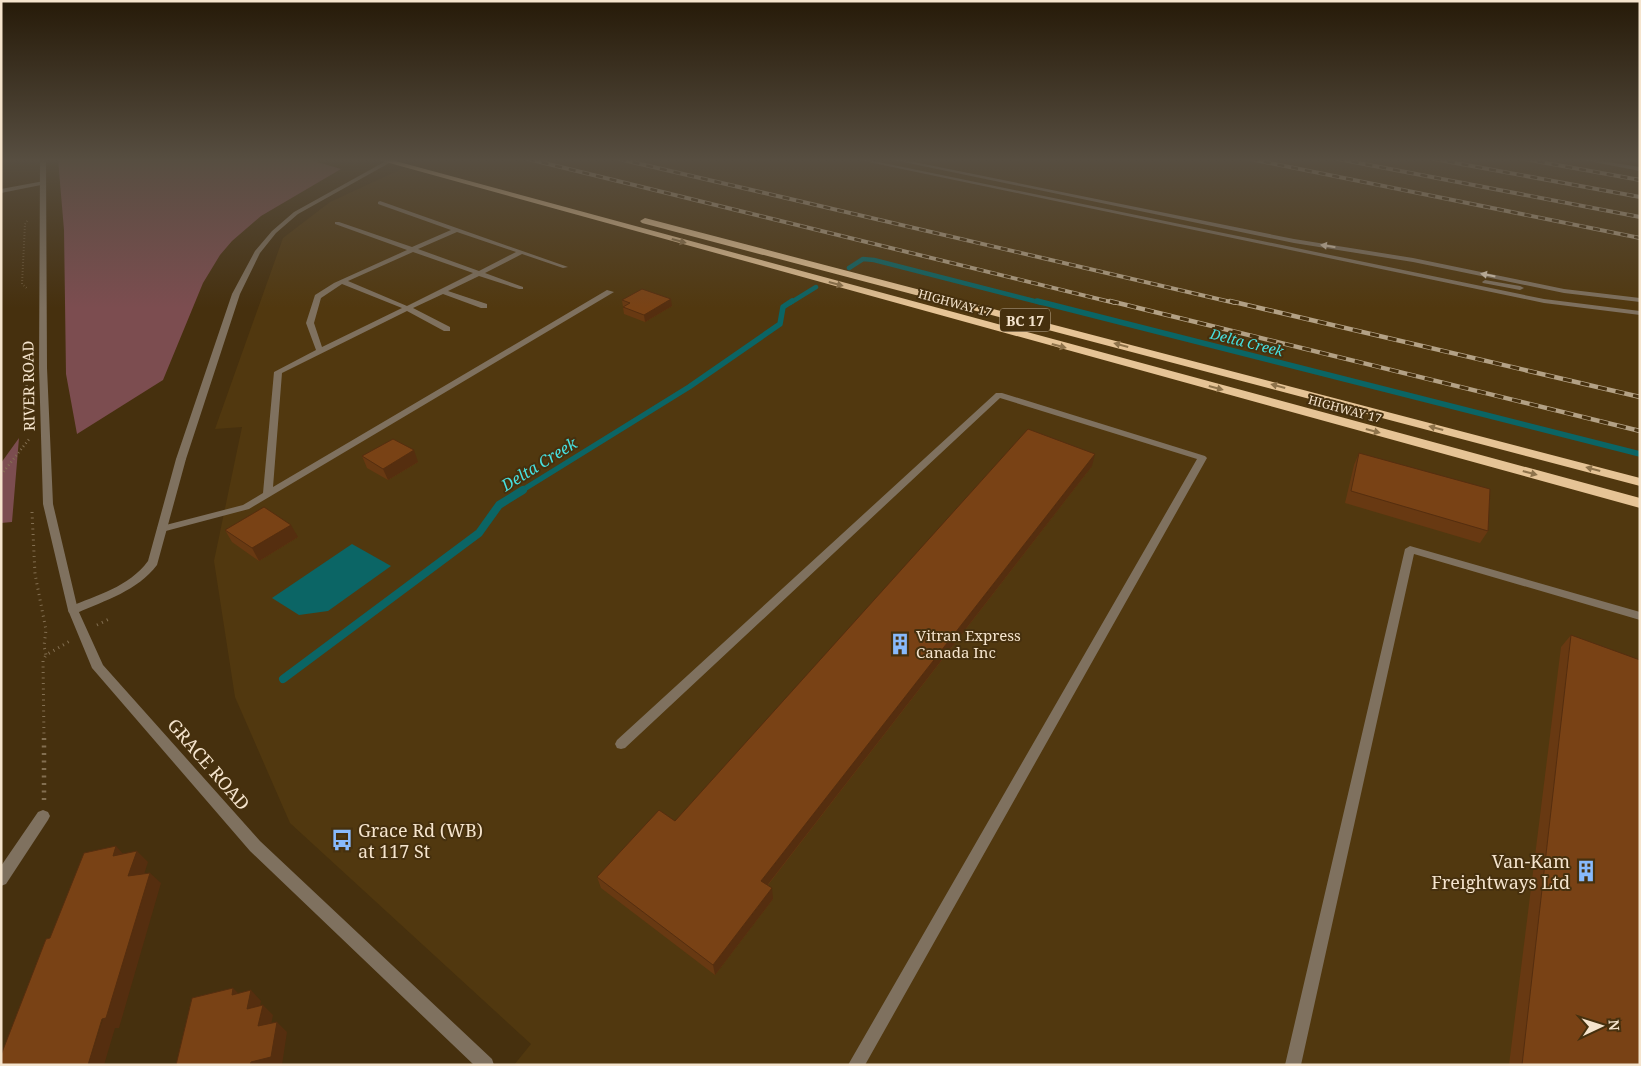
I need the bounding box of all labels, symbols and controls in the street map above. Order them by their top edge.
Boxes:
one-way arrow [672,237,687,245]
one-way arrow [1320,242,1336,250]
one-way arrow [1481,271,1496,279]
one-way arrow [828,281,843,289]
street label: HIGHWAY 17 [916,285,994,321]
road number: BC 17 [1000,308,1050,332]
water label: Delta Creek [1207,323,1287,361]
street label: RIVER ROAD [17,341,39,431]
one-way arrow [1114,341,1129,349]
one-way arrow [1052,342,1067,350]
one-way arrow [1271,382,1286,390]
one-way arrow [1208,385,1223,393]
street label: HIGHWAY 17 [1306,391,1384,427]
one-way arrow [1428,423,1443,431]
one-way arrow [1365,427,1380,435]
water label: Delta Creek [496,431,582,497]
one-way arrow [1585,465,1600,473]
one-way arrow [1522,469,1537,477]
place label: Vitran Express Canada Inc [916,625,1021,662]
building icon: Vitran Express Canada Inc [887,631,913,657]
street label: GRACE ROAD [162,713,256,815]
place label: Grace Rd (WB) at 117 St [358,818,483,863]
bus stop icon: Grace Rd (WB) at 117 St [329,827,355,853]
place label: Van-Kam Freightways Ltd [1431,849,1570,894]
building icon: Van-Kam Freightways Ltd [1573,858,1599,884]
north arrow [1576,1001,1626,1051]
text: N [1605,1019,1624,1031]

